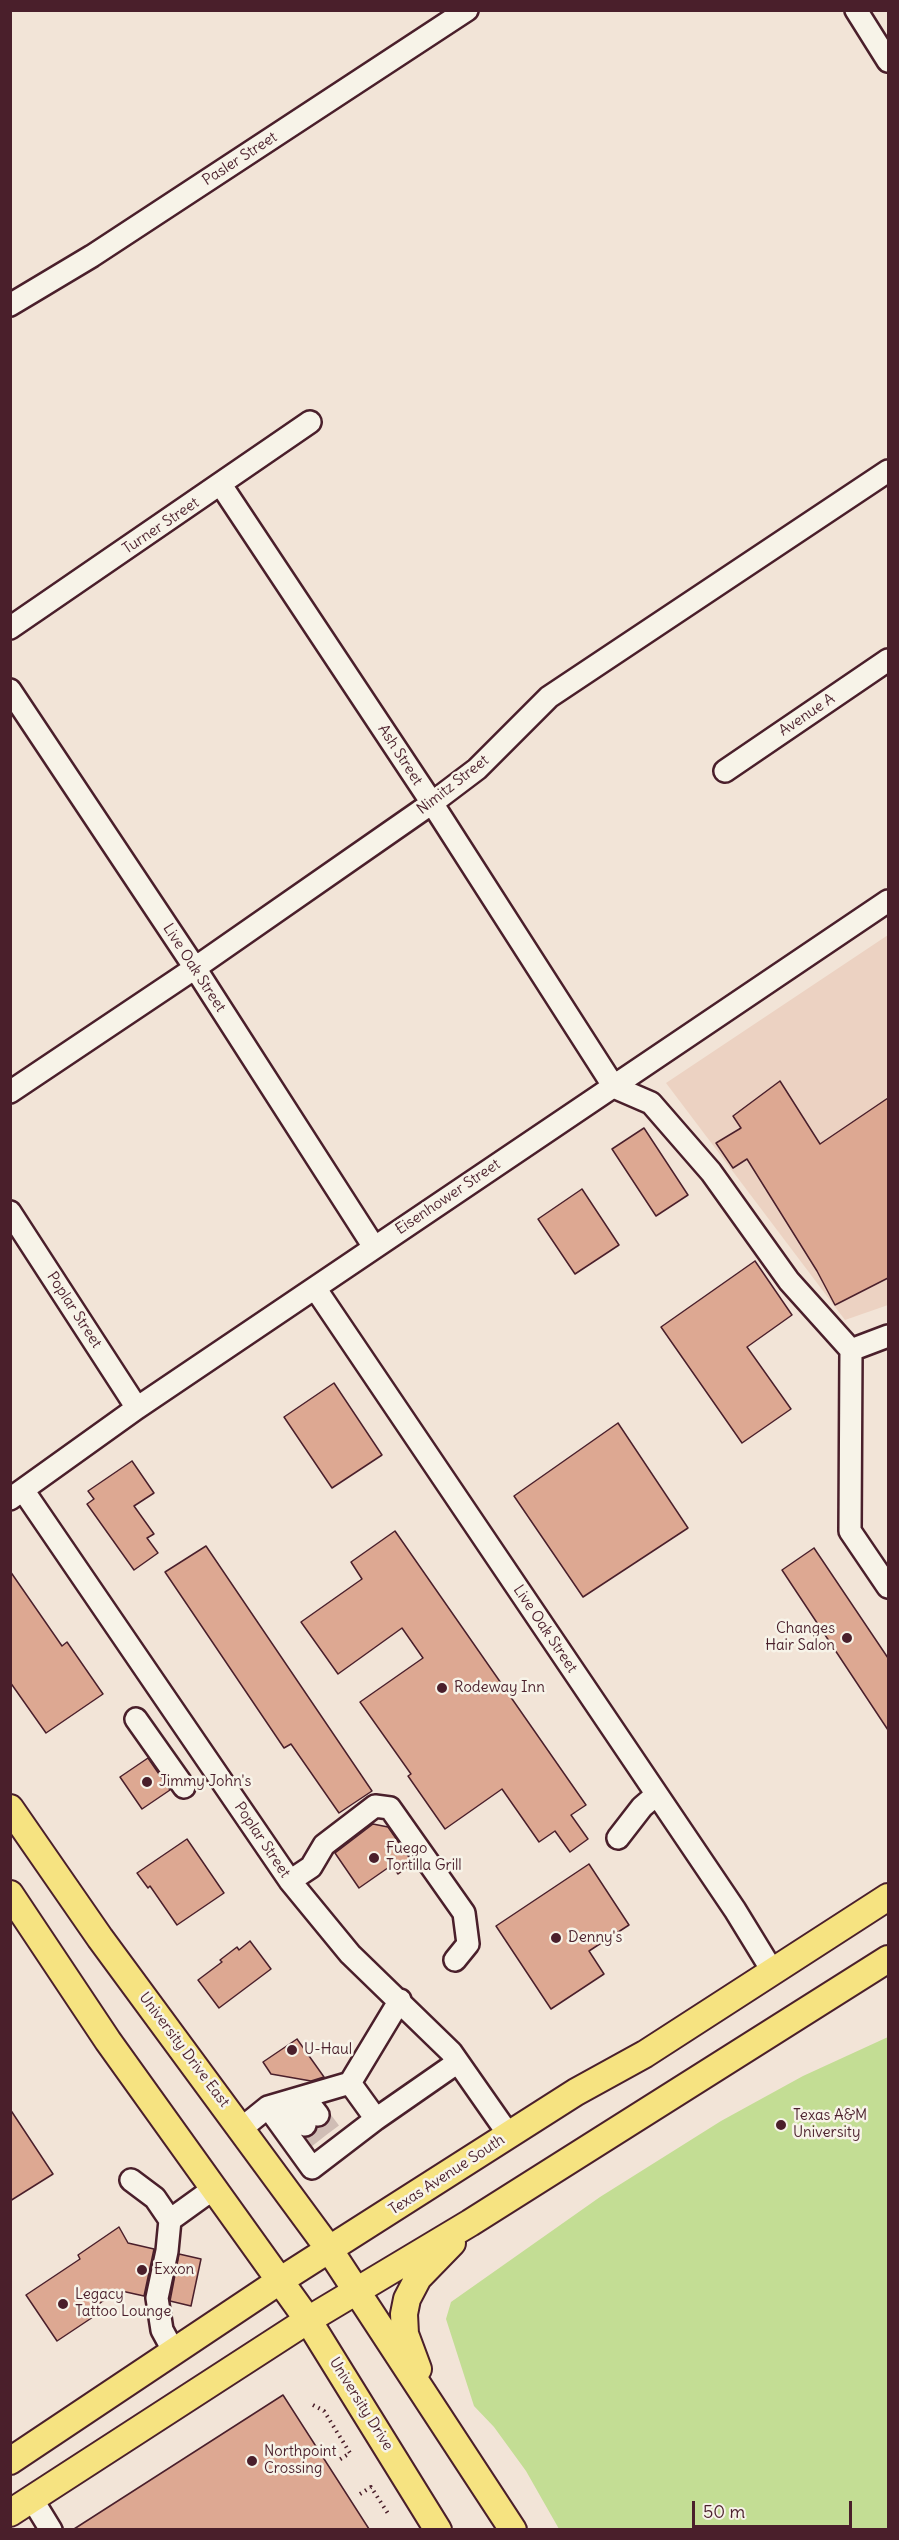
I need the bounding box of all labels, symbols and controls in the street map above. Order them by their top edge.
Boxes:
street label: Pasler Street [199,128,281,190]
street label: Turner Street [119,494,203,558]
street label: Avenue A [776,690,838,740]
street label: Ash Street [374,721,426,789]
street label: Nimitz Street [414,751,492,819]
street label: Live Oak Street [159,920,229,1016]
street label: Eisenhower Street [392,1155,504,1239]
street label: Poplar Street [43,1268,105,1352]
street label: Live Oak Street [509,1582,581,1676]
place label: Changes Hair Salon [765,1620,835,1655]
marker: Changes Hair Salon [840,1631,854,1645]
place label: Rodeway Inn [454,1679,545,1697]
marker: Rodeway Inn [435,1681,449,1695]
place label: Jimmy John's [159,1773,251,1791]
marker: Jimmy John's [140,1775,154,1789]
street label: Poplar Street [230,1799,294,1881]
place label: Fuego Tortilla Grill [386,1840,462,1875]
marker: Fuego Tortilla Grill [367,1851,381,1865]
place label: Denny's [568,1929,622,1947]
marker: Denny's [549,1931,563,1945]
street label: University Drive East [135,1989,233,2111]
place label: U-Haul [304,2041,352,2059]
marker: U-Haul [285,2043,299,2057]
place label: Texas A&M University [793,2107,867,2142]
marker: Texas A&M University [774,2118,788,2132]
street label: Texas Avenue South [386,2131,508,2219]
place label: Exxon [154,2261,194,2279]
marker: Exxon [135,2263,149,2277]
place label: Legacy Tattoo Lounge [75,2286,171,2321]
marker: Legacy Tattoo Lounge [56,2297,70,2311]
street label: University Drive [325,2354,397,2454]
place label: Northpoint Crossing [264,2443,336,2478]
marker: Northpoint Crossing [245,2454,259,2468]
scale bar [695,2489,856,2527]
text: 50 m [703,2500,745,2523]

